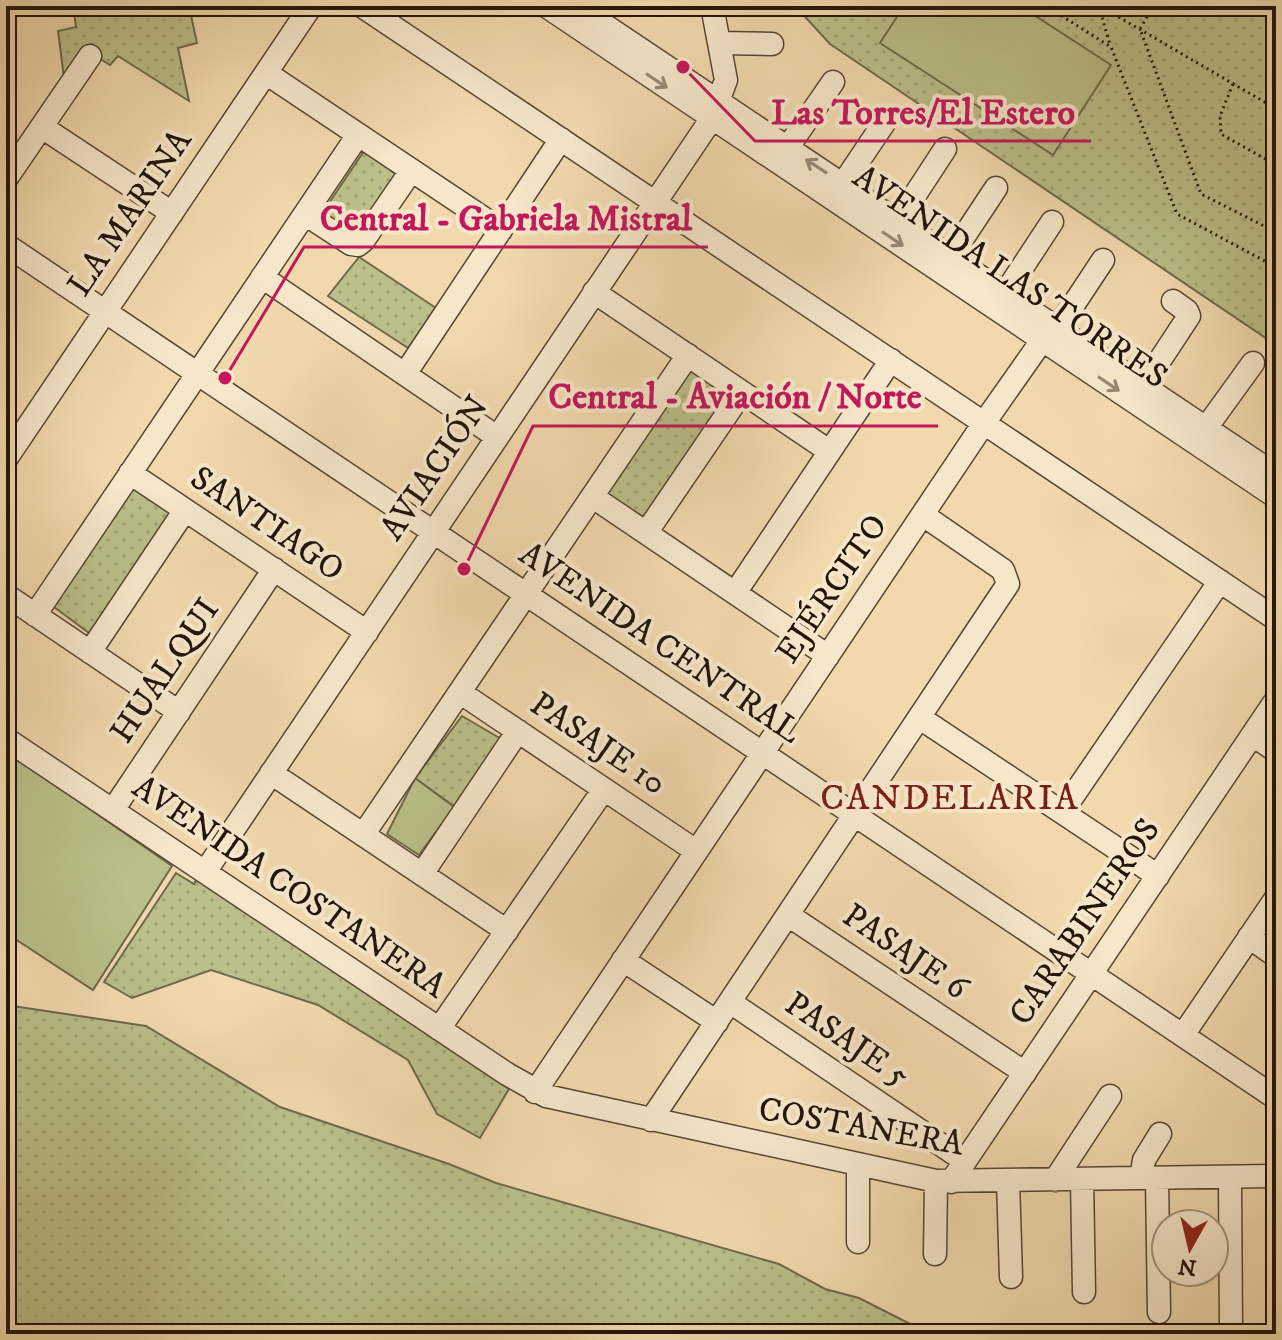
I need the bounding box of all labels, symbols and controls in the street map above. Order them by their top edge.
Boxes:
one-way arrow [646,73,668,89]
callout: Las Torres/El Estero [755,81,1091,141]
text: Las Torres/El Estero [771,91,1075,136]
street label: LA MARINA [59,121,201,304]
street label: AVENIDA LAS TORRES [845,156,1175,398]
one-way arrow [806,158,828,174]
callout: Central - Gabriela Mistral [304,187,708,247]
text: Central - Gabriela Mistral [320,197,693,242]
one-way arrow [882,231,904,247]
callout: Central - Aviación / Norte [533,366,938,426]
text: Central - Aviación / Norte [548,375,922,420]
one-way arrow [1097,376,1120,392]
street label: AVIACIÓN [371,388,499,548]
street label: SANTIAGO [182,457,352,591]
street label: EJÉRCITO [767,507,897,671]
street label: AVENIDA CENTRAL [511,533,809,753]
street label: HUALQUI [101,591,229,751]
street label: PASAJE 10 [522,683,674,805]
street label: AVENIDA COSTANERA [124,766,454,1008]
district label: CANDELARIA [820,776,1080,821]
street label: CARABINEROS [1000,811,1170,1033]
street label: PASAJE 6 [834,895,977,1010]
street label: PASAJE 5 [777,983,917,1097]
street label: COSTANERA [755,1088,967,1166]
north arrow [1150,1208,1230,1288]
text: N [1177,1252,1198,1281]

